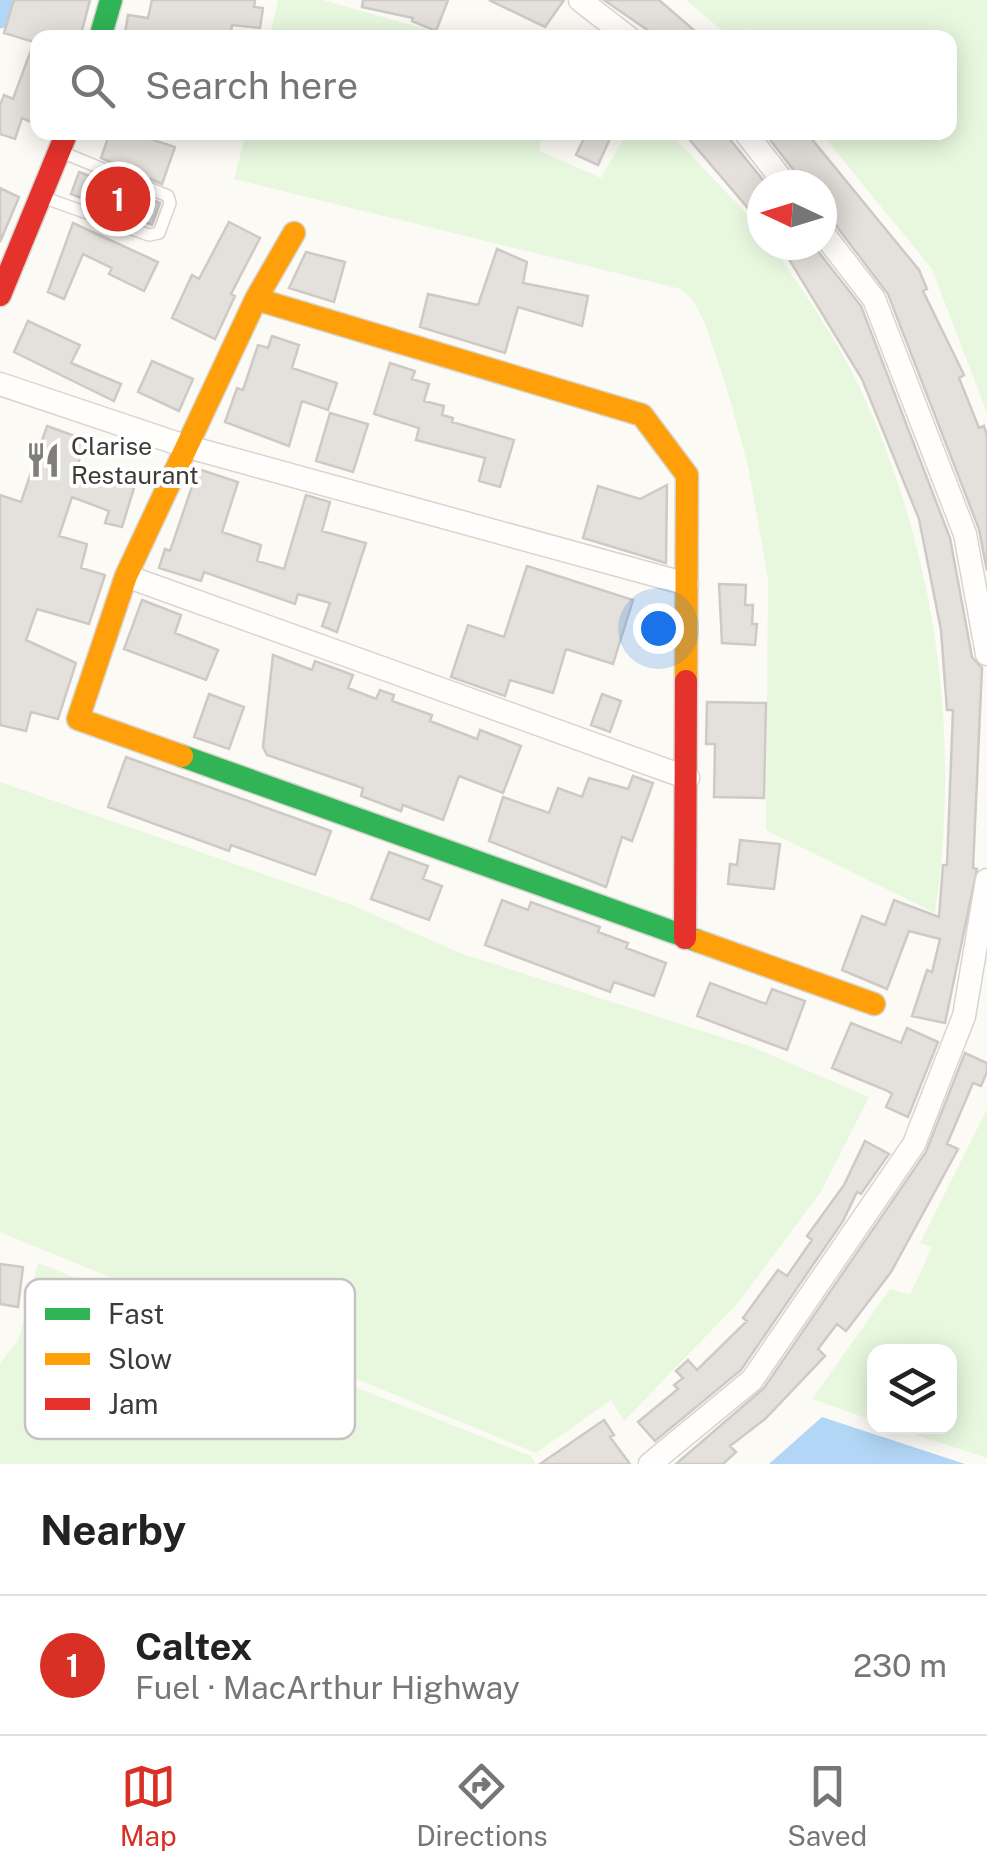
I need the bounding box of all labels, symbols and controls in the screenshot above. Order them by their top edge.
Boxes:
search box [30,30,957,140]
icon: search [65,58,120,113]
text: Search here [145,63,358,108]
pin: 1 [86,162,150,236]
north arrow [747,170,837,260]
place label: Clarise Restaurant [71,431,199,490]
restaurant icon: Clarise Restaurant [24,441,62,479]
your location [633,603,684,654]
legend [25,1279,355,1439]
text: Fast [108,1297,164,1330]
text: Slow [108,1342,172,1375]
map controls [867,1344,957,1434]
button: layers [867,1344,957,1434]
text: Jam [108,1387,159,1420]
text: Nearby [40,1505,186,1554]
text: Caltex [135,1624,252,1669]
text: 1 [66,1647,79,1684]
text: 230 m [853,1647,947,1684]
text: Fuel · MacArthur Highway [135,1669,520,1706]
tab: Map [120,1759,177,1852]
tab: Directions [416,1759,548,1852]
tab: Saved [787,1759,867,1852]

